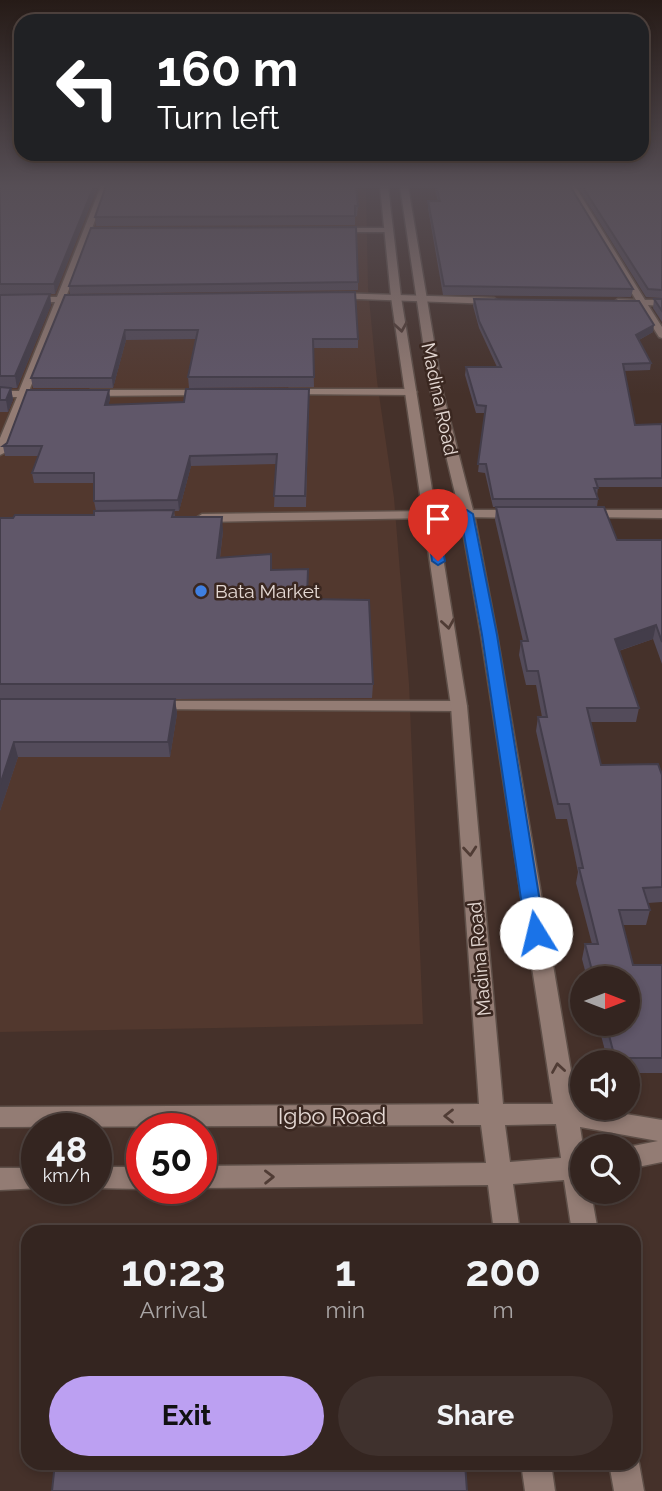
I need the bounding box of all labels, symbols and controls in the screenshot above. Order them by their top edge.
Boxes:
text: 160 m [157,40,298,97]
icon: left [42,42,133,133]
text: Turn left [157,99,279,136]
one-way arrow [393,321,408,333]
street label: Madina Road [417,341,463,457]
pin [408,489,468,561]
icon: arrive [419,500,457,538]
place label: Bata Market [215,580,321,602]
marker: Bata Market [193,583,209,599]
one-way arrow [440,618,455,630]
one-way arrow [463,845,478,856]
position arrow [499,896,573,970]
street label: Madina Road [463,901,495,1017]
north arrow [570,966,640,1036]
map controls [570,966,640,1204]
button: sound [570,1050,640,1120]
one-way arrow [551,1062,566,1074]
street label: Igbo Road [278,1102,386,1129]
one-way arrow [443,1108,453,1124]
speed limit sign: 50 [126,1113,217,1204]
text: 48 [46,1129,87,1170]
button: search [570,1134,640,1204]
text: km/h [43,1165,90,1186]
one-way arrow [265,1169,275,1185]
text: 10:23 [121,1247,225,1296]
text: 1 [335,1247,356,1296]
text: 200 [465,1247,541,1296]
text: Arrival [140,1296,207,1323]
text: min [326,1296,365,1323]
text: m [493,1296,514,1323]
button: Exit [49,1376,324,1456]
button: Share [338,1376,613,1456]

